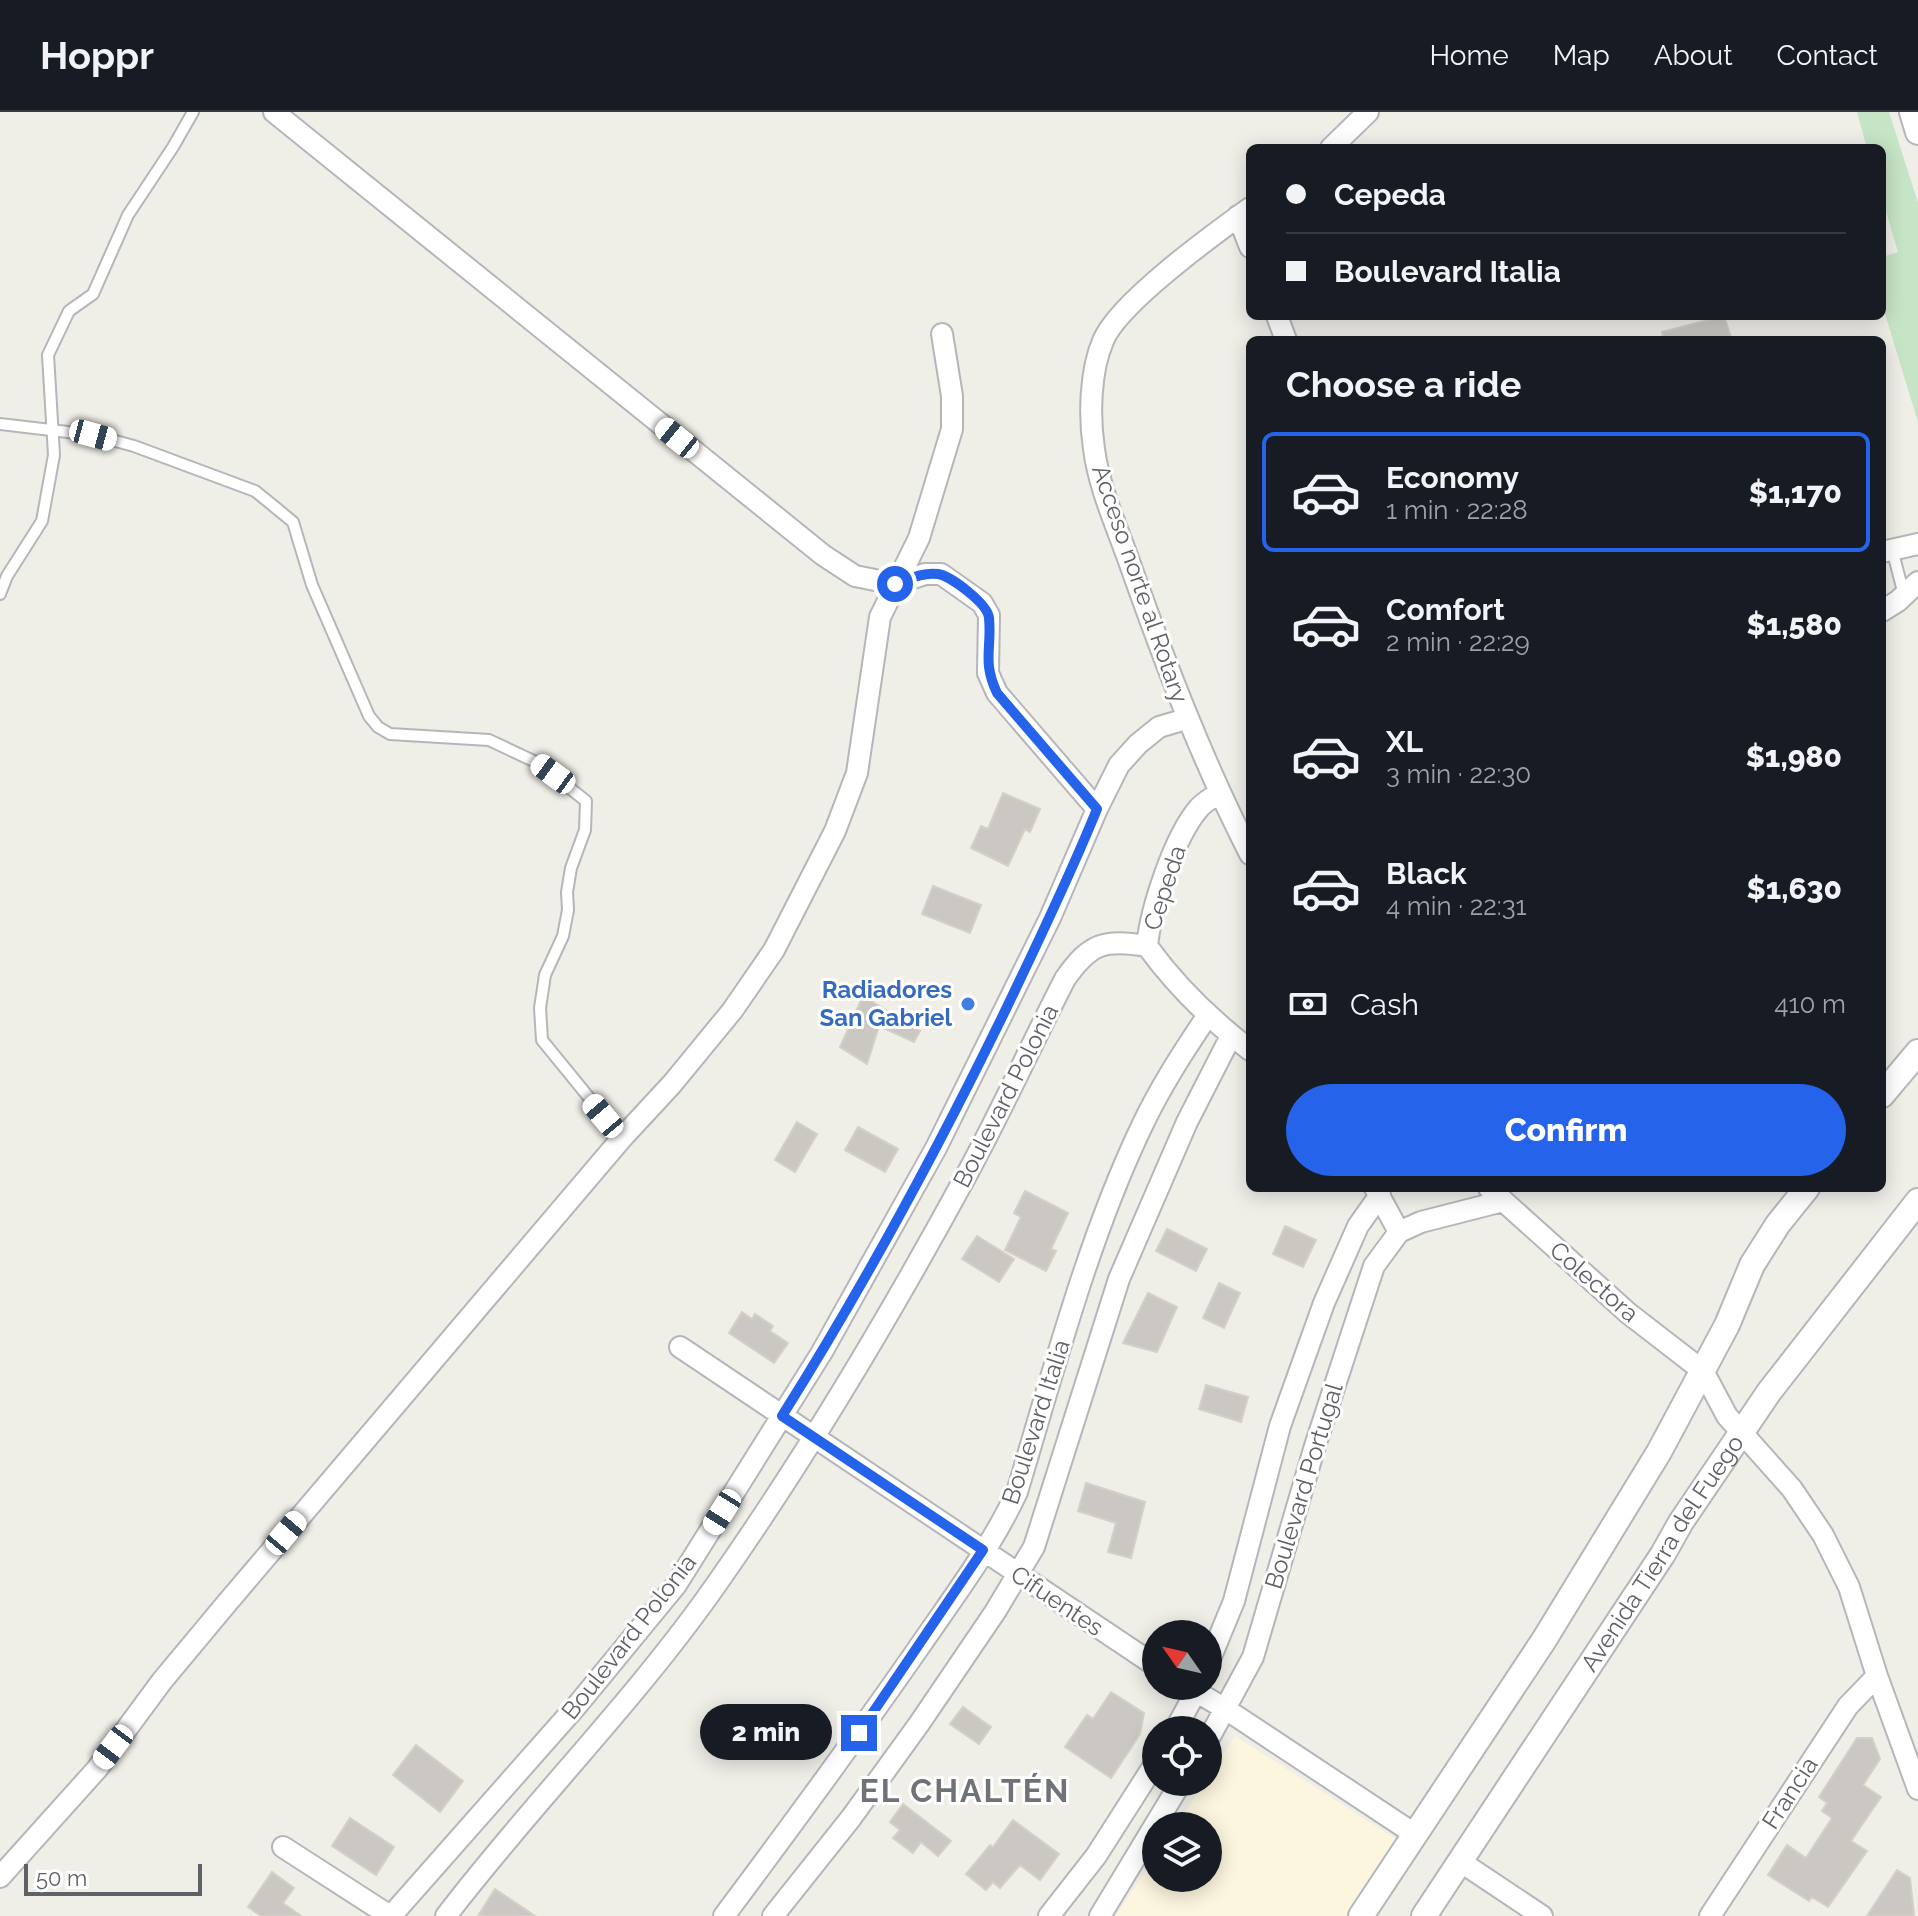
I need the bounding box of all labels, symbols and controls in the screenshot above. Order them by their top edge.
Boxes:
text: Hoppr [40,33,154,78]
text: Home [1429,39,1509,72]
text: Map [1553,39,1610,72]
text: About [1654,39,1733,72]
text: Contact [1777,39,1878,72]
text: Cepeda [1334,177,1446,212]
text: Boulevard Italia [1334,254,1561,289]
text: Choose a ride [1286,363,1521,405]
car [651,414,703,462]
car [67,417,119,453]
icon: car [1290,456,1362,528]
text: Economy [1386,460,1519,495]
street label: Acceso norte al Rotary [1086,461,1195,707]
text: $1,170 [1749,475,1842,510]
text: 1 min · 22:28 [1386,495,1528,525]
route start [877,566,913,602]
icon: car [1290,588,1362,660]
text: Comfort [1386,592,1505,627]
text: $1,580 [1747,607,1842,642]
text: 2 min · 22:29 [1386,627,1530,657]
icon: car [1290,720,1362,792]
text: XL [1386,724,1423,759]
text: $1,980 [1746,739,1842,774]
car [527,750,579,798]
text: 3 min · 22:30 [1386,759,1531,789]
street label: Cepeda [1137,842,1192,934]
icon: car [1290,852,1362,924]
text: Black [1386,856,1467,891]
text: $1,630 [1746,871,1842,906]
text: 4 min · 22:31 [1386,891,1527,921]
place label: Radiadores San Gabriel [820,975,952,1032]
icon: cash [1286,982,1330,1026]
text: Cash [1350,987,1419,1022]
text: 410 m [1774,989,1846,1019]
marker: Radiadores San Gabriel [959,995,977,1013]
street label: Boulevard Polonia [947,999,1064,1192]
button: Confirm [1286,1084,1846,1176]
car [578,1090,628,1142]
street label: Colectora [1544,1235,1645,1328]
street label: Boulevard Italia [995,1336,1076,1508]
street label: Boulevard Portugal [1258,1379,1349,1592]
street label: Avenida Tierra del Fuego [1574,1429,1750,1677]
car [699,1485,745,1539]
car [261,1507,311,1559]
street label: Boulevard Polonia [555,1548,702,1725]
street label: Cifuentes [1006,1559,1109,1642]
north arrow [1142,1620,1222,1700]
map controls [1142,1620,1222,1892]
callout: 2 min [699,1705,831,1761]
route end [841,1715,877,1751]
button: locate [1142,1716,1222,1796]
text: 2 min [732,1717,800,1747]
car [89,1721,137,1773]
street label: Francia [1756,1751,1824,1834]
district label: EL CHALTÉN [860,1772,1070,1809]
button: layers [1142,1812,1222,1892]
scale bar [24,1860,202,1896]
text: 50 m [36,1865,87,1891]

